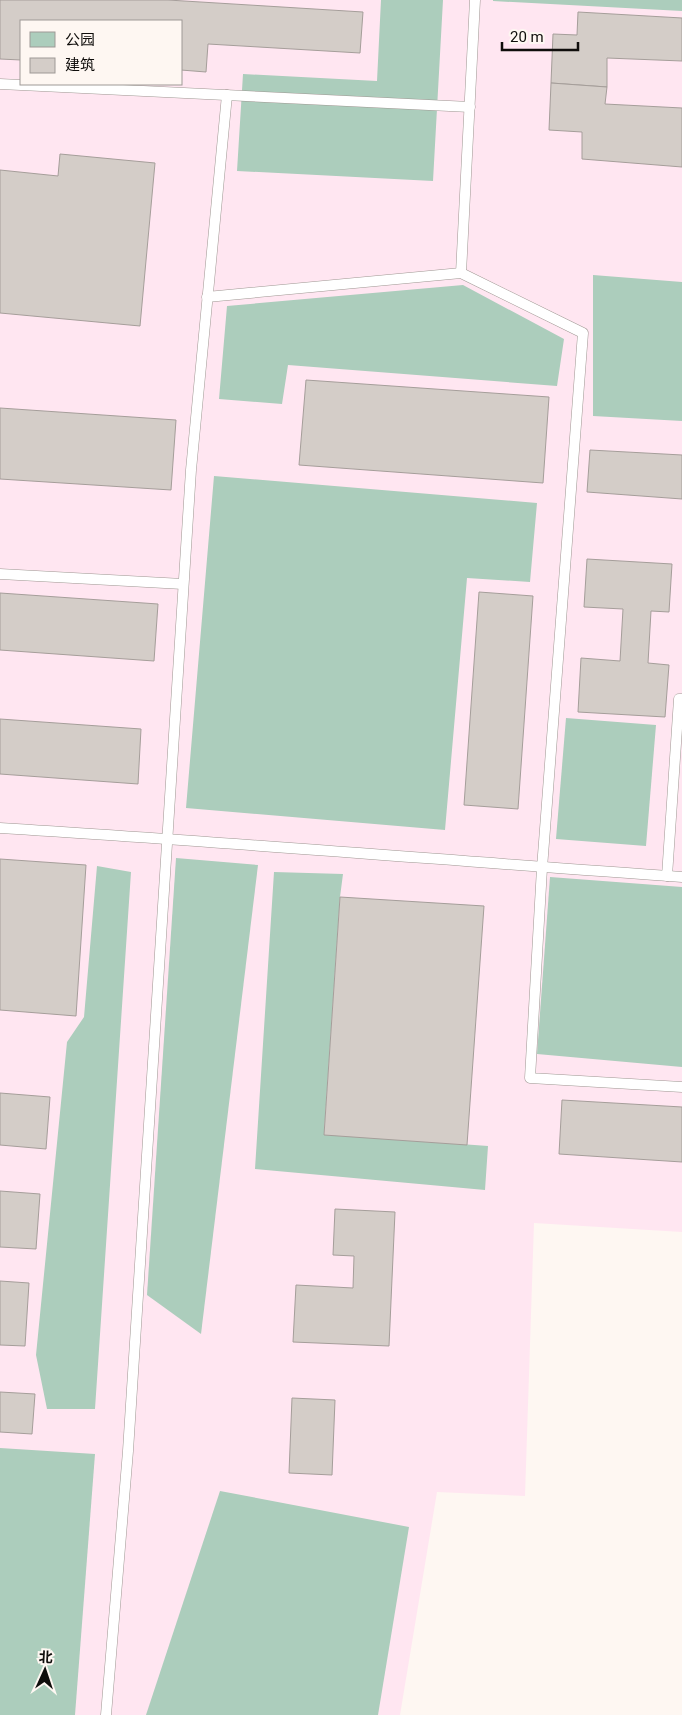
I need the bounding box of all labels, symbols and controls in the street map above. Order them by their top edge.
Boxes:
legend [20,20,182,85]
scale bar [502,20,578,52]
text: 20 m [510,28,544,46]
text: 公园 [65,31,95,49]
text: 建筑 [65,56,95,74]
north arrow [20,1645,70,1695]
text: 北 [38,1649,53,1665]

